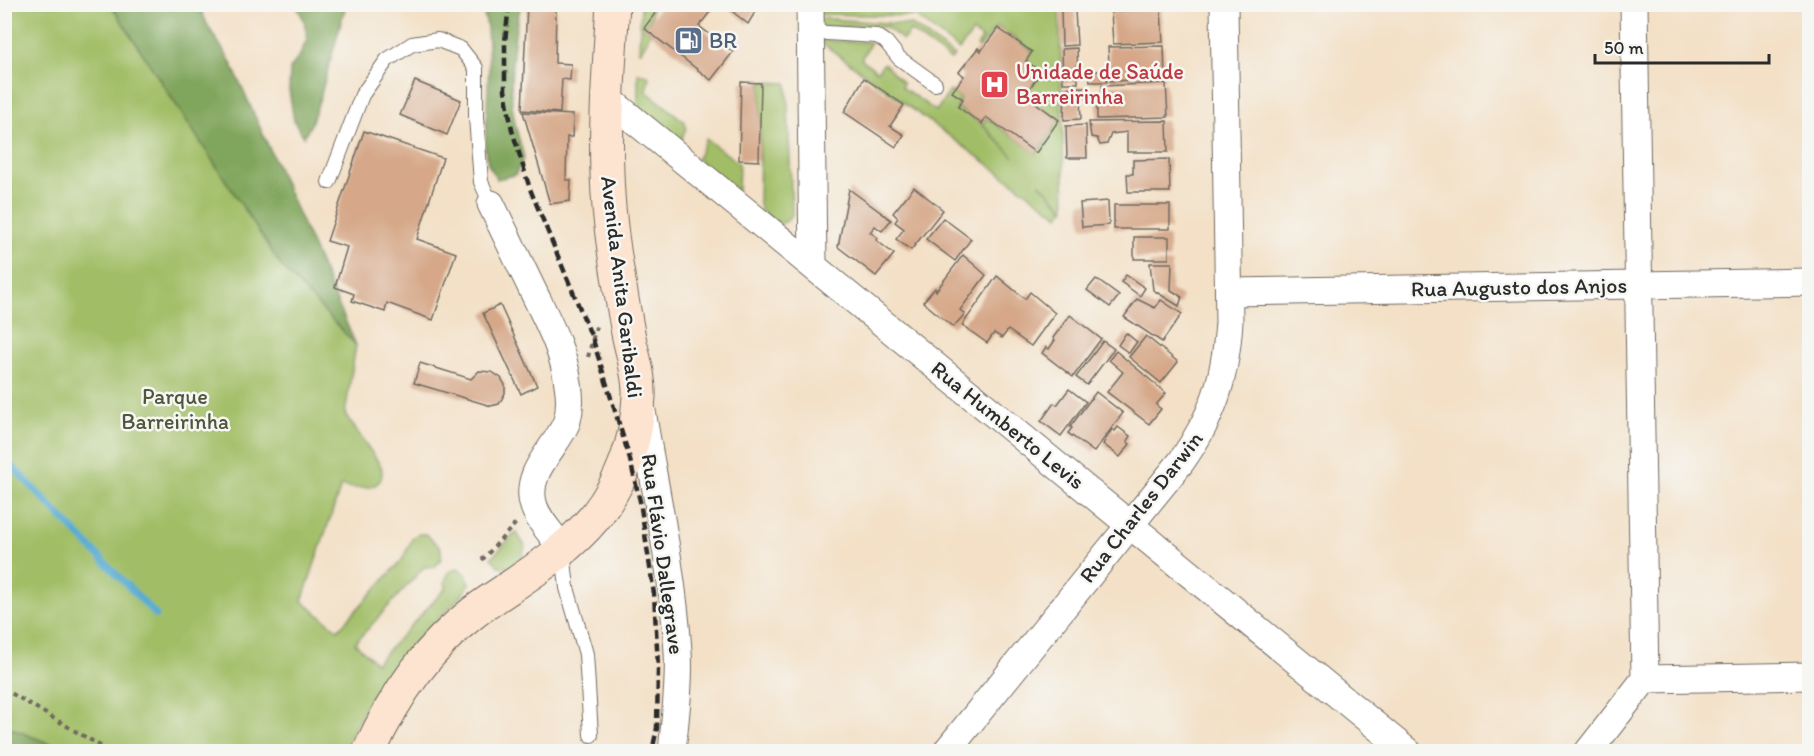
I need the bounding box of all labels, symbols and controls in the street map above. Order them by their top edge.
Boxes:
fuel station icon: BR [672,24,704,56]
place label: BR [709,27,737,54]
scale bar [1595,27,1769,65]
text: 50 m [1604,37,1644,59]
place label: Unidade de Saúde Barreirinha [1016,58,1184,110]
hospital icon: Unidade de Saúde Barreirinha [979,68,1011,100]
street label: Avenida Anita Garibaldi [595,175,649,399]
street label: Rua Augusto dos Anjos [1411,272,1627,302]
street label: Rua Humberto Levis [926,355,1090,495]
park label: Parque Barreirinha [121,383,229,435]
street label: Rua Charles Darwin [1073,425,1209,588]
street label: Rua Flávio Dallegrave [636,452,690,656]

